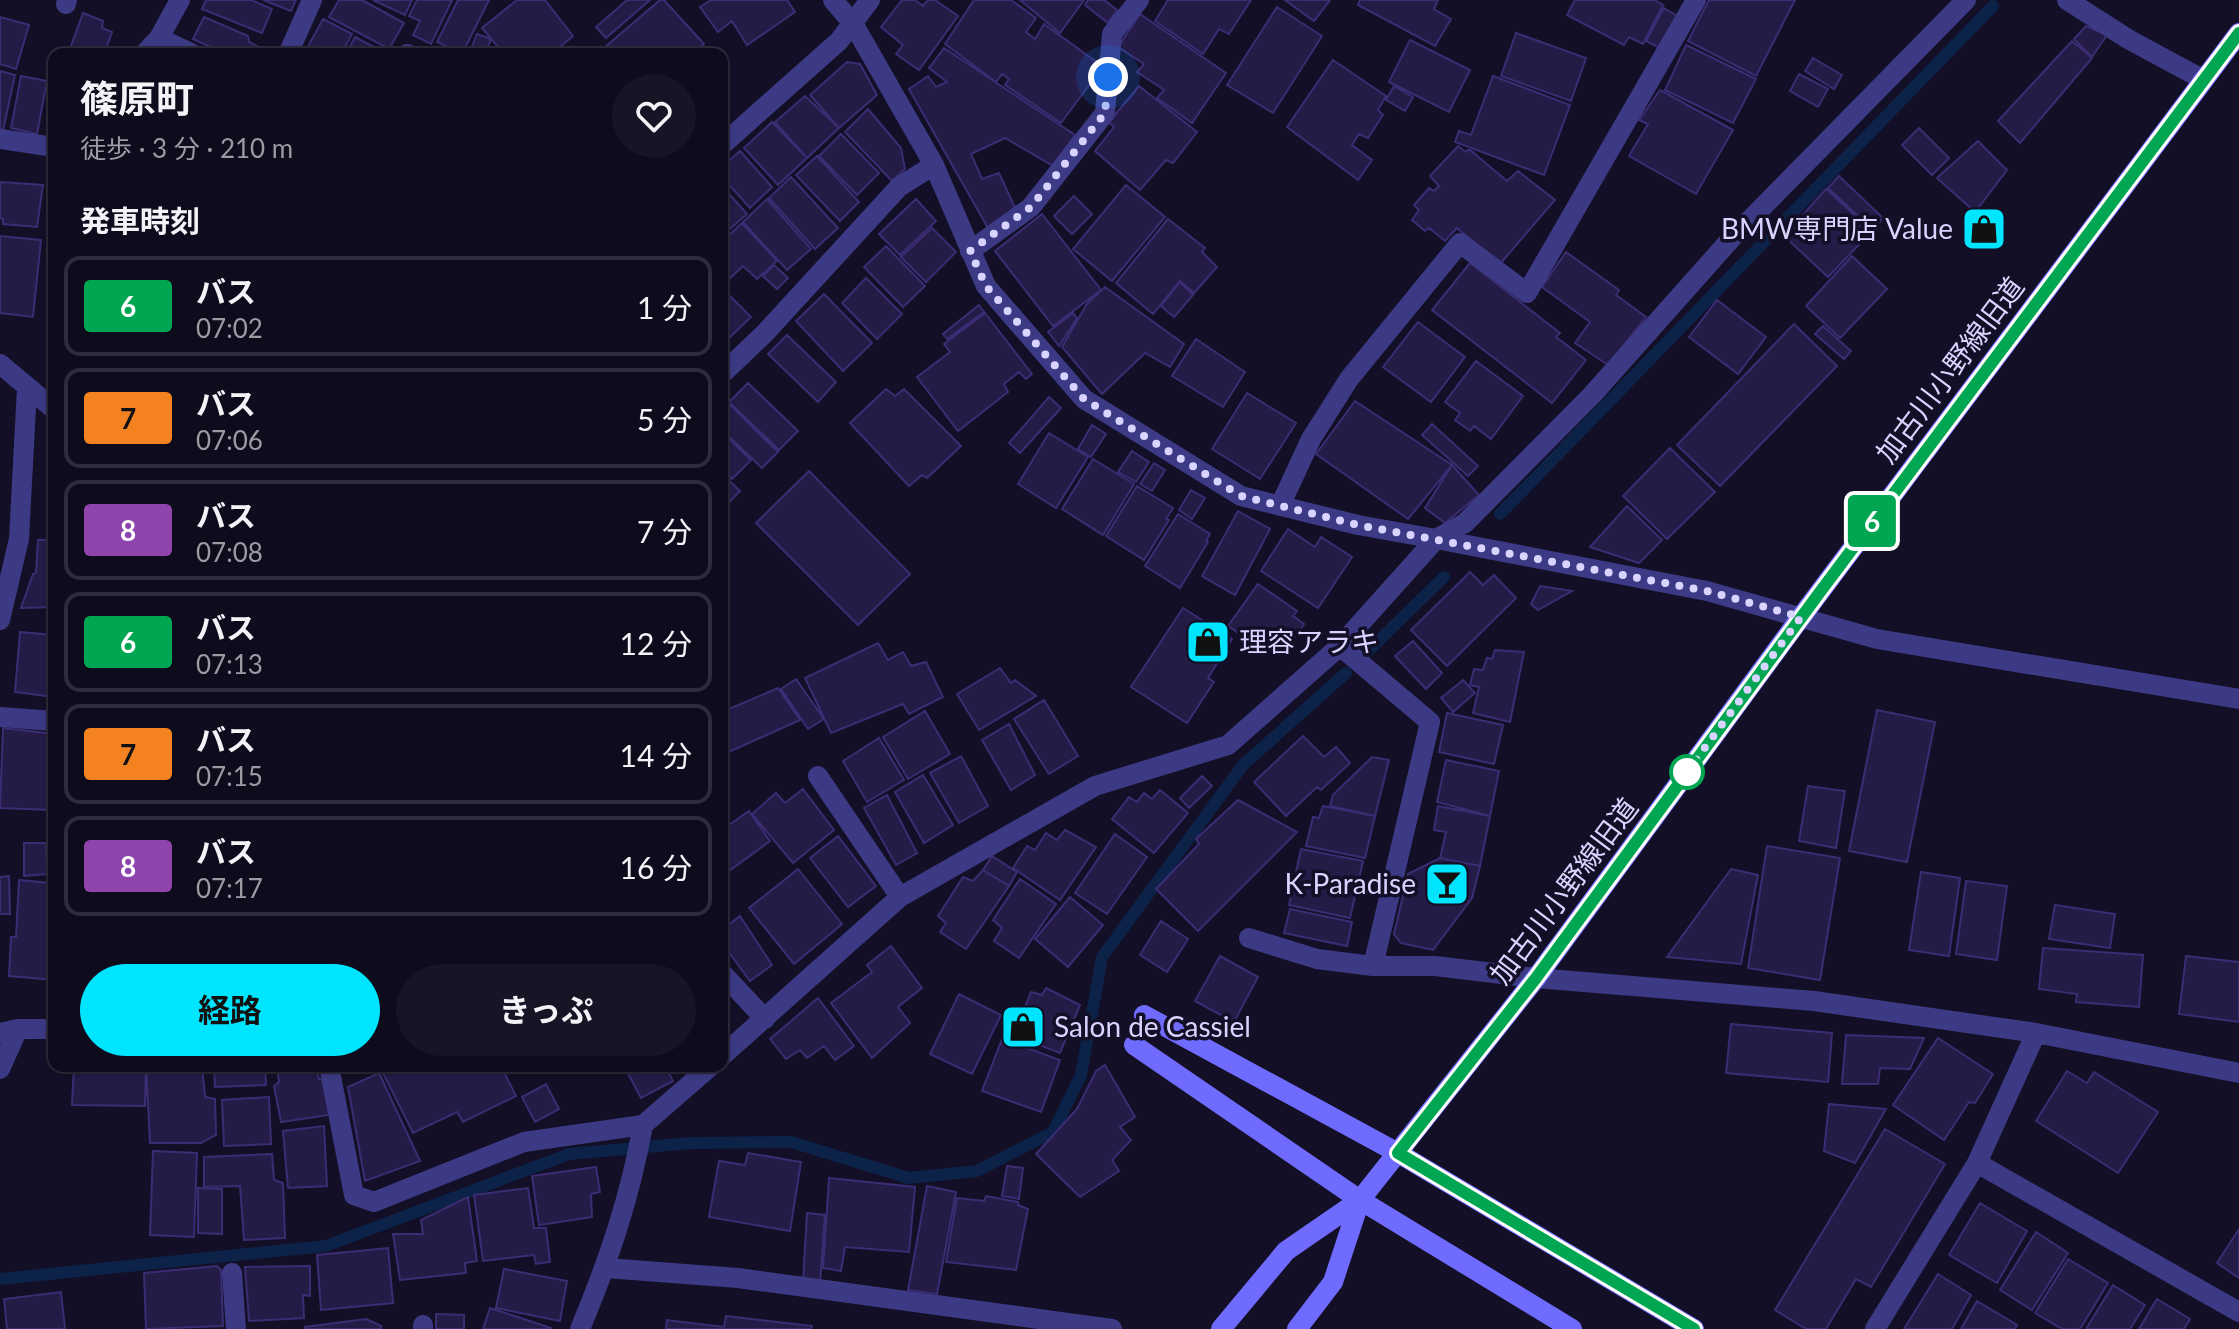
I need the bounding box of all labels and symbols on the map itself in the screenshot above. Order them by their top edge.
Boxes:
your location [1088,57,1128,97]
shop icon: BMW専門店 Value [1960,205,2008,253]
place label: BMW専門店 Value [1721,211,1953,245]
street label: 加古川小野線旧道 [1868,270,2030,469]
line badge: 6 [1846,495,1898,547]
shop icon: 理容アラキ [1184,618,1232,666]
place label: 理容アラキ [1239,624,1379,658]
unlabelled marker [1670,755,1704,789]
street label: 加古川小野線旧道 [1482,791,1644,990]
bar icon: K-Paradise [1423,860,1471,908]
place label: K-Paradise [1284,866,1416,900]
shop icon: Salon de Cassiel [999,1003,1047,1051]
place label: Salon de Cassiel [1054,1009,1251,1043]

